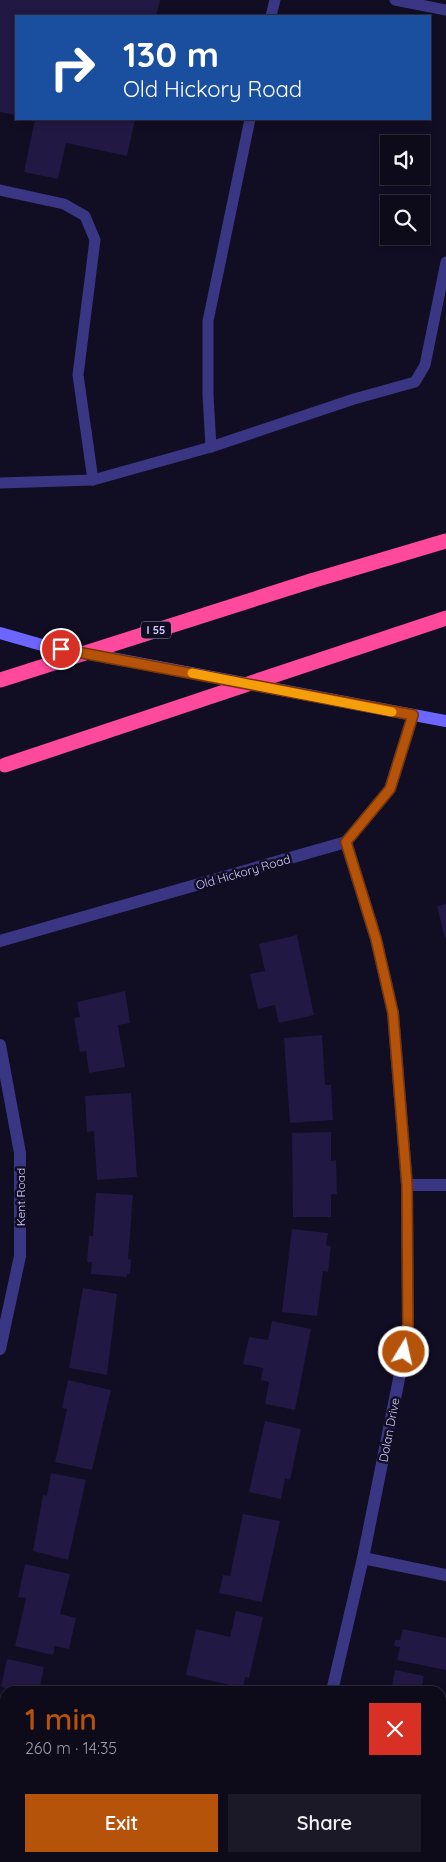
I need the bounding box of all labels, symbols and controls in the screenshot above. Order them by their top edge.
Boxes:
text: 130 m [123,32,219,76]
icon: right [40,35,105,100]
text: Old Hickory Road [123,75,302,103]
map controls [380,135,430,245]
button: sound [380,135,430,185]
button: search [380,195,430,245]
road number: I 55 [141,622,171,638]
pin [40,628,82,670]
icon: arrive [47,635,75,663]
street label: Old Hickory Road [194,851,292,893]
street label: Kent Road [13,1168,28,1226]
position arrow [377,1325,429,1377]
street label: Dolan Drive [375,1396,403,1463]
text: 1 min [25,1700,97,1738]
button: close [369,1703,421,1755]
text: 260 m · 14:35 [25,1738,117,1758]
button: Exit [25,1794,218,1852]
button: Share [228,1794,421,1852]

